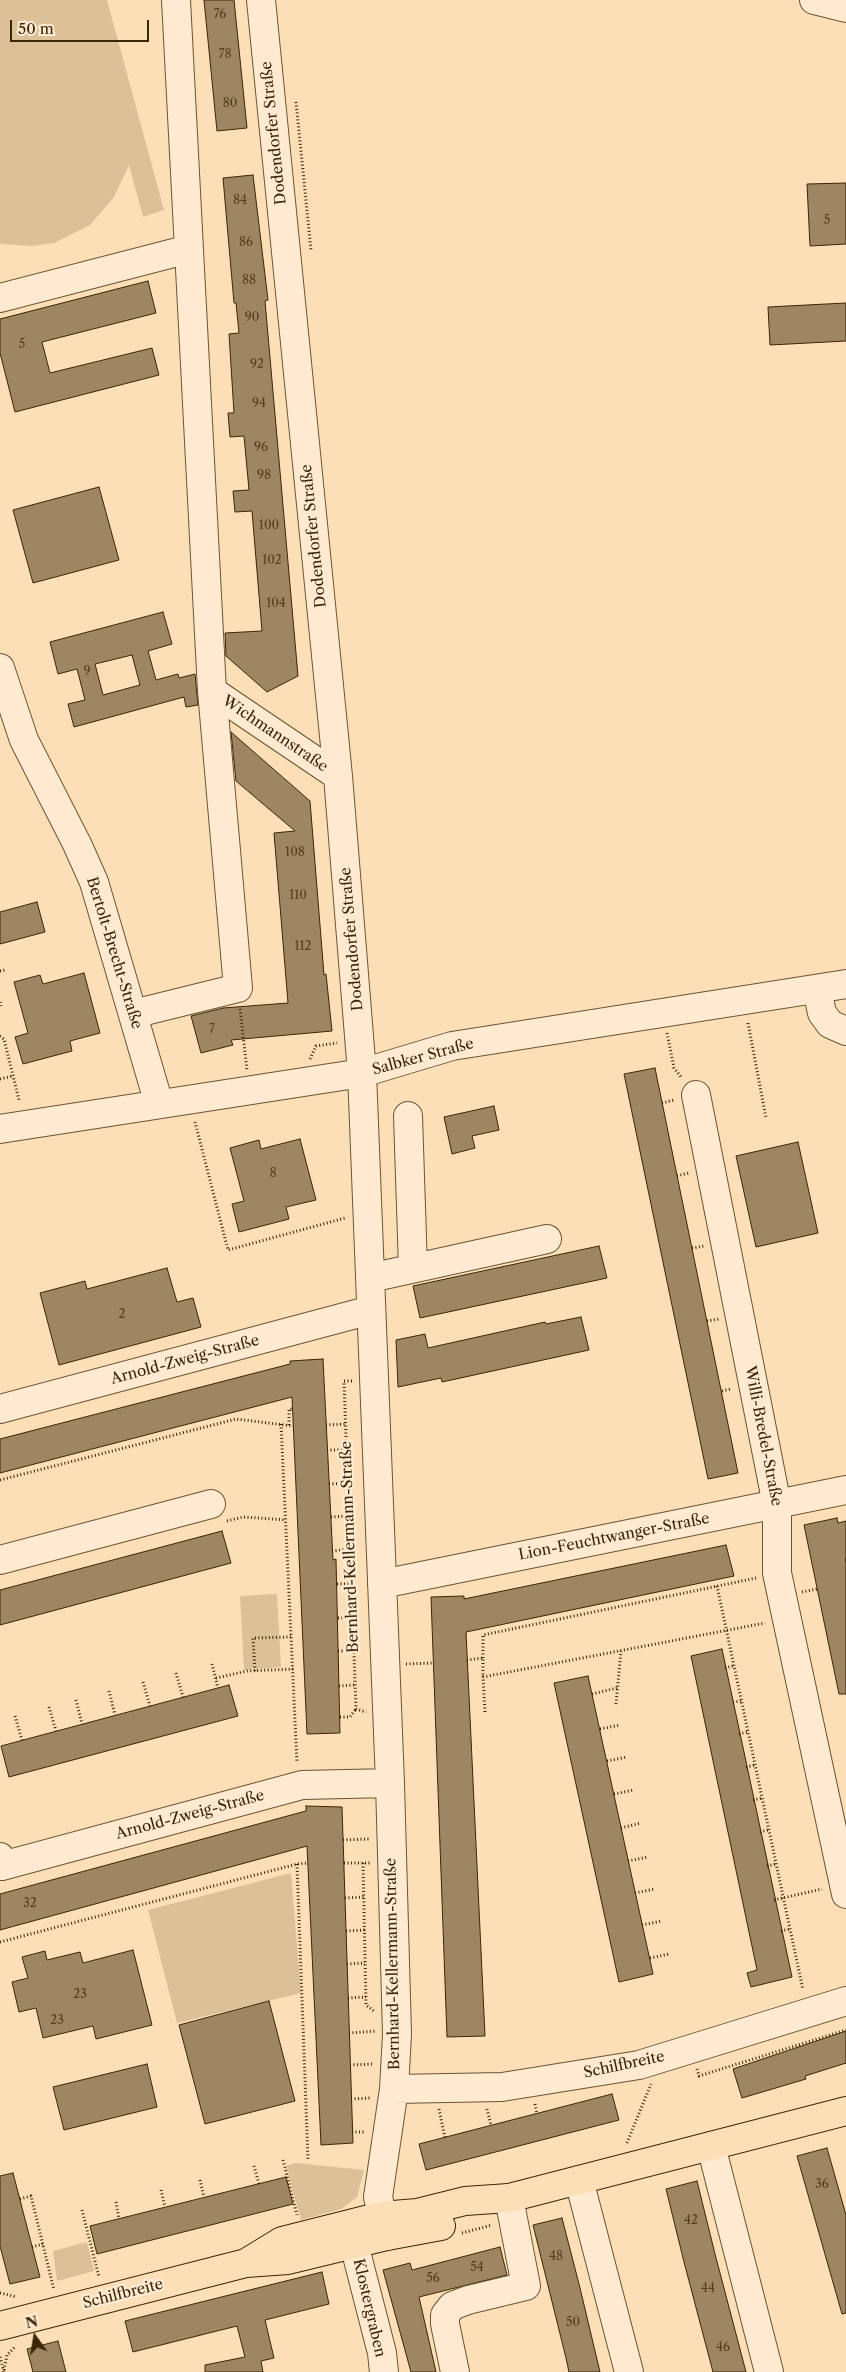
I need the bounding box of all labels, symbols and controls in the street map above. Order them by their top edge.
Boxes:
house number: 76 [214,8,226,22]
scale bar [12,10,151,42]
text: 50 m [18,19,54,38]
house number: 78 [218,48,232,62]
street label: Dodendorfer Straße [258,60,290,206]
house number: 80 [223,97,237,111]
house number: 84 [233,194,247,208]
house number: 5 [824,214,830,228]
house number: 86 [239,236,253,250]
house number: 88 [242,274,256,288]
house number: 90 [245,311,259,325]
house number: 5 [19,338,25,352]
house number: 92 [250,358,264,372]
house number: 94 [252,397,266,411]
house number: 96 [254,441,268,455]
street label: Dodendorfer Straße [298,463,330,609]
house number: 98 [257,469,271,483]
house number: 100 [259,519,279,533]
house number: 102 [262,554,282,568]
house number: 104 [266,597,286,611]
house number: 9 [83,665,91,679]
street label: Wichmannstraße [219,692,331,776]
house number: 108 [285,846,305,860]
street label: Dodendorfer Straße [337,866,367,1012]
street label: Bertolt-Brecht-Straße [82,875,146,1031]
house number: 110 [289,889,307,903]
house number: 112 [295,940,311,954]
house number: 7 [209,1023,215,1037]
street label: Salbker Straße [370,1035,476,1079]
house number: 8 [269,1167,277,1181]
house number: 2 [119,1308,125,1322]
street label: Arnold-Zweig-Straße [109,1332,261,1388]
street label: Willi-Bredel-Straße [741,1364,785,1508]
street label: Bernhard-Kellermann-Straße [337,1441,363,1653]
street label: Lion-Feuchtwanger-Straße [517,1510,711,1564]
street label: Arnold-Zweig-Straße [114,1787,266,1843]
street label: Bernhard-Kellermann-Straße [382,1858,404,2070]
house number: 32 [23,1897,37,1911]
house number: 23 [73,1988,87,2002]
house number: 23 [50,2014,64,2028]
street label: Schilfbreite [582,2048,666,2082]
house number: 36 [815,2178,829,2192]
house number: 42 [684,2214,698,2228]
house number: 48 [549,2250,563,2264]
street label: Klostergraben [349,2257,389,2359]
house number: 54 [470,2261,484,2275]
house number: 56 [426,2272,440,2286]
street label: Schilfbreite [81,2275,165,2313]
house number: 44 [701,2282,715,2296]
north arrow [10,2312,60,2362]
text: N [24,2312,40,2333]
house number: 50 [566,2316,580,2330]
house number: 46 [716,2341,730,2355]

